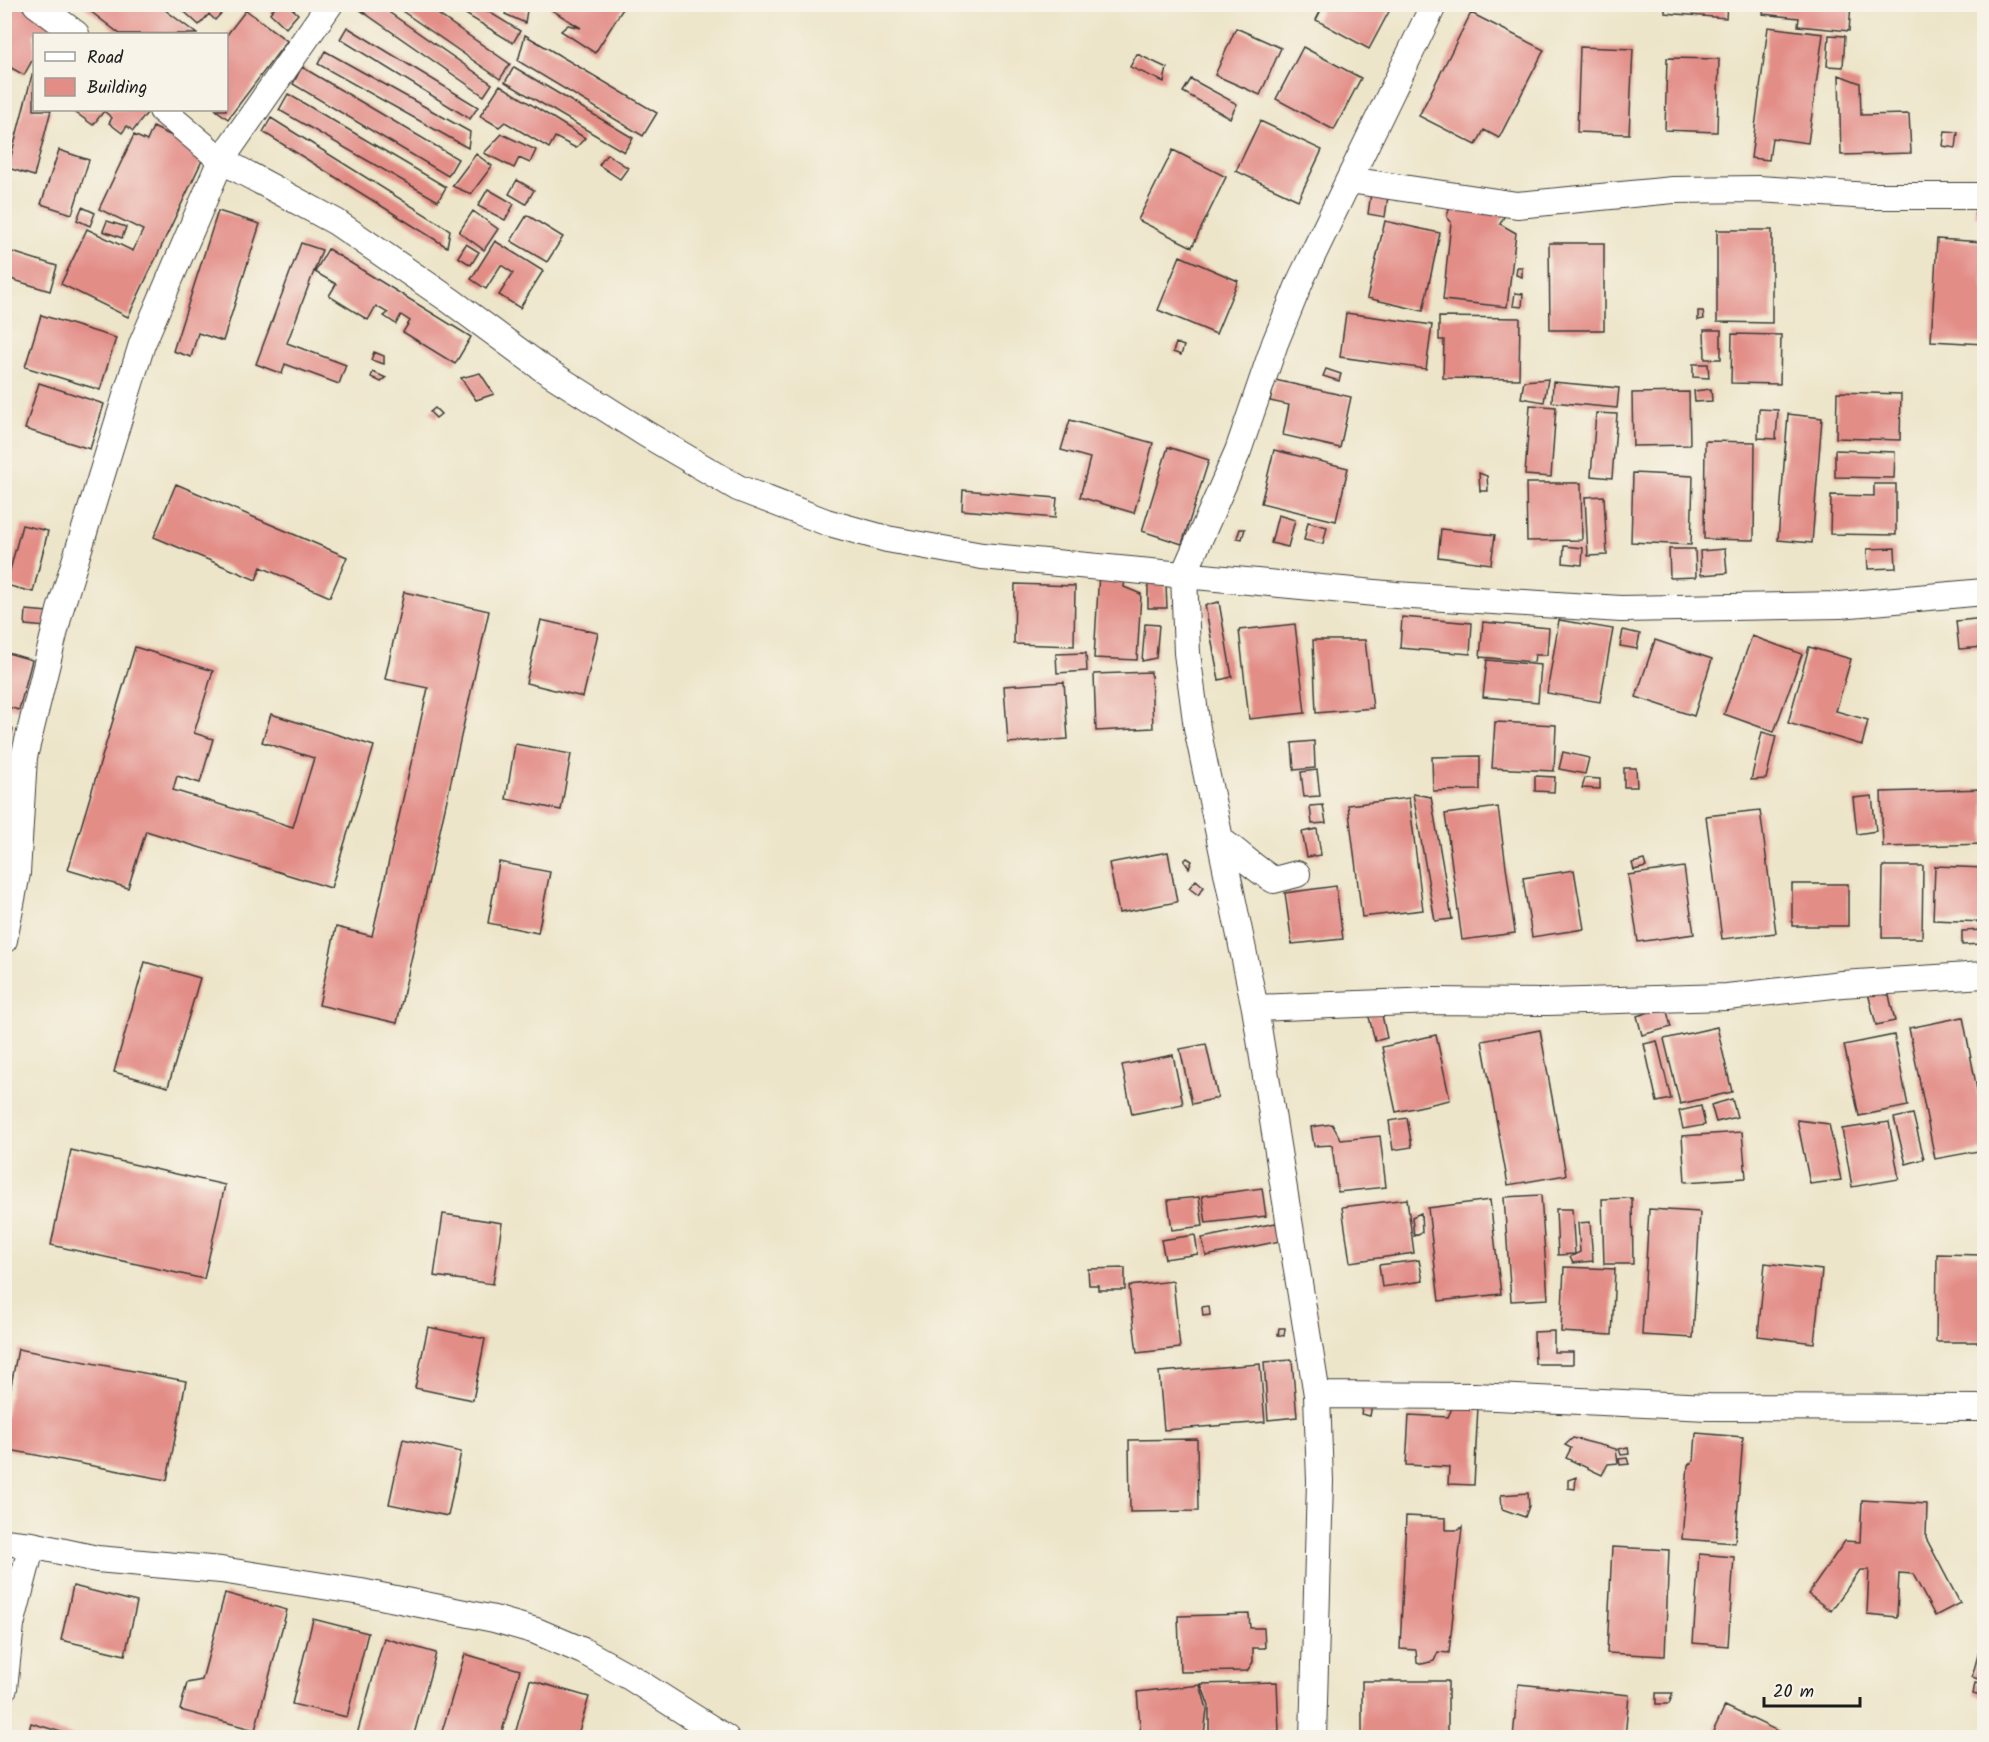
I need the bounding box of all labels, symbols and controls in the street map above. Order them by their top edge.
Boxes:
legend [33,33,228,111]
text: Road [87,44,124,73]
text: Building [87,74,147,103]
scale bar [1764,1670,1860,1708]
text: 20 m [1773,1678,1814,1707]

